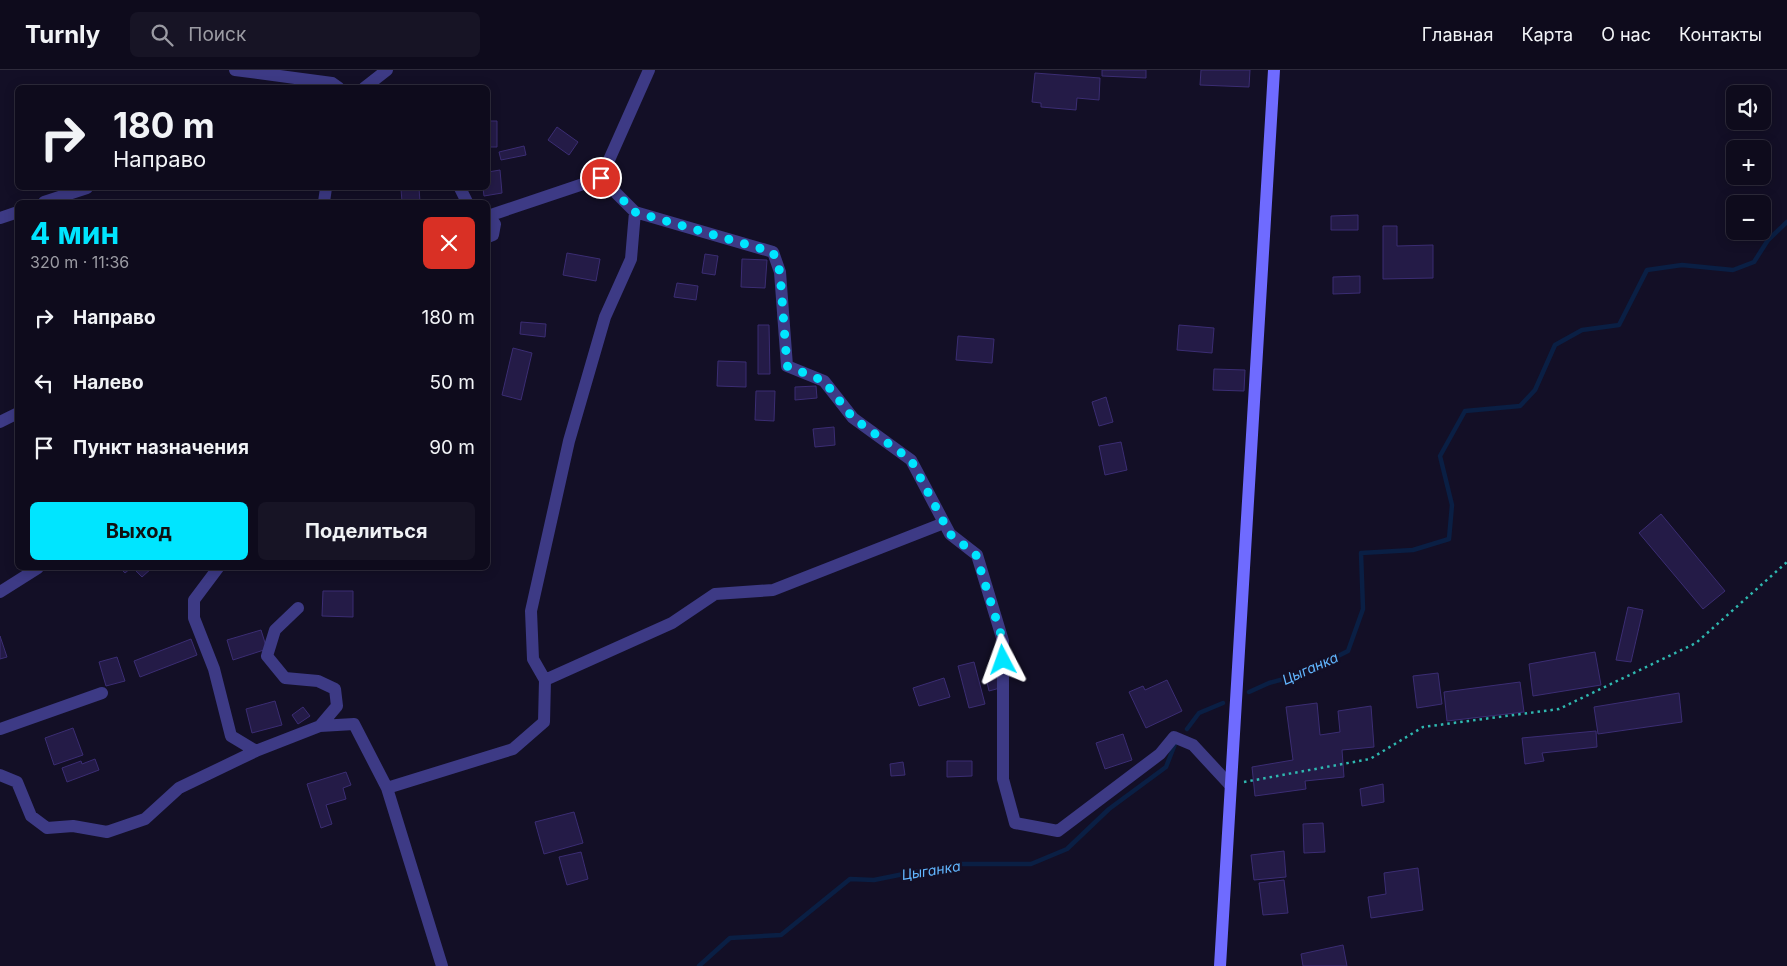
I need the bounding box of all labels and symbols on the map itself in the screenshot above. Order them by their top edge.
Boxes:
pin [580,157,622,199]
position arrow [976,633,1028,685]
water label: Цыганка [1279,648,1341,688]
water label: Цыганка [900,857,962,883]

